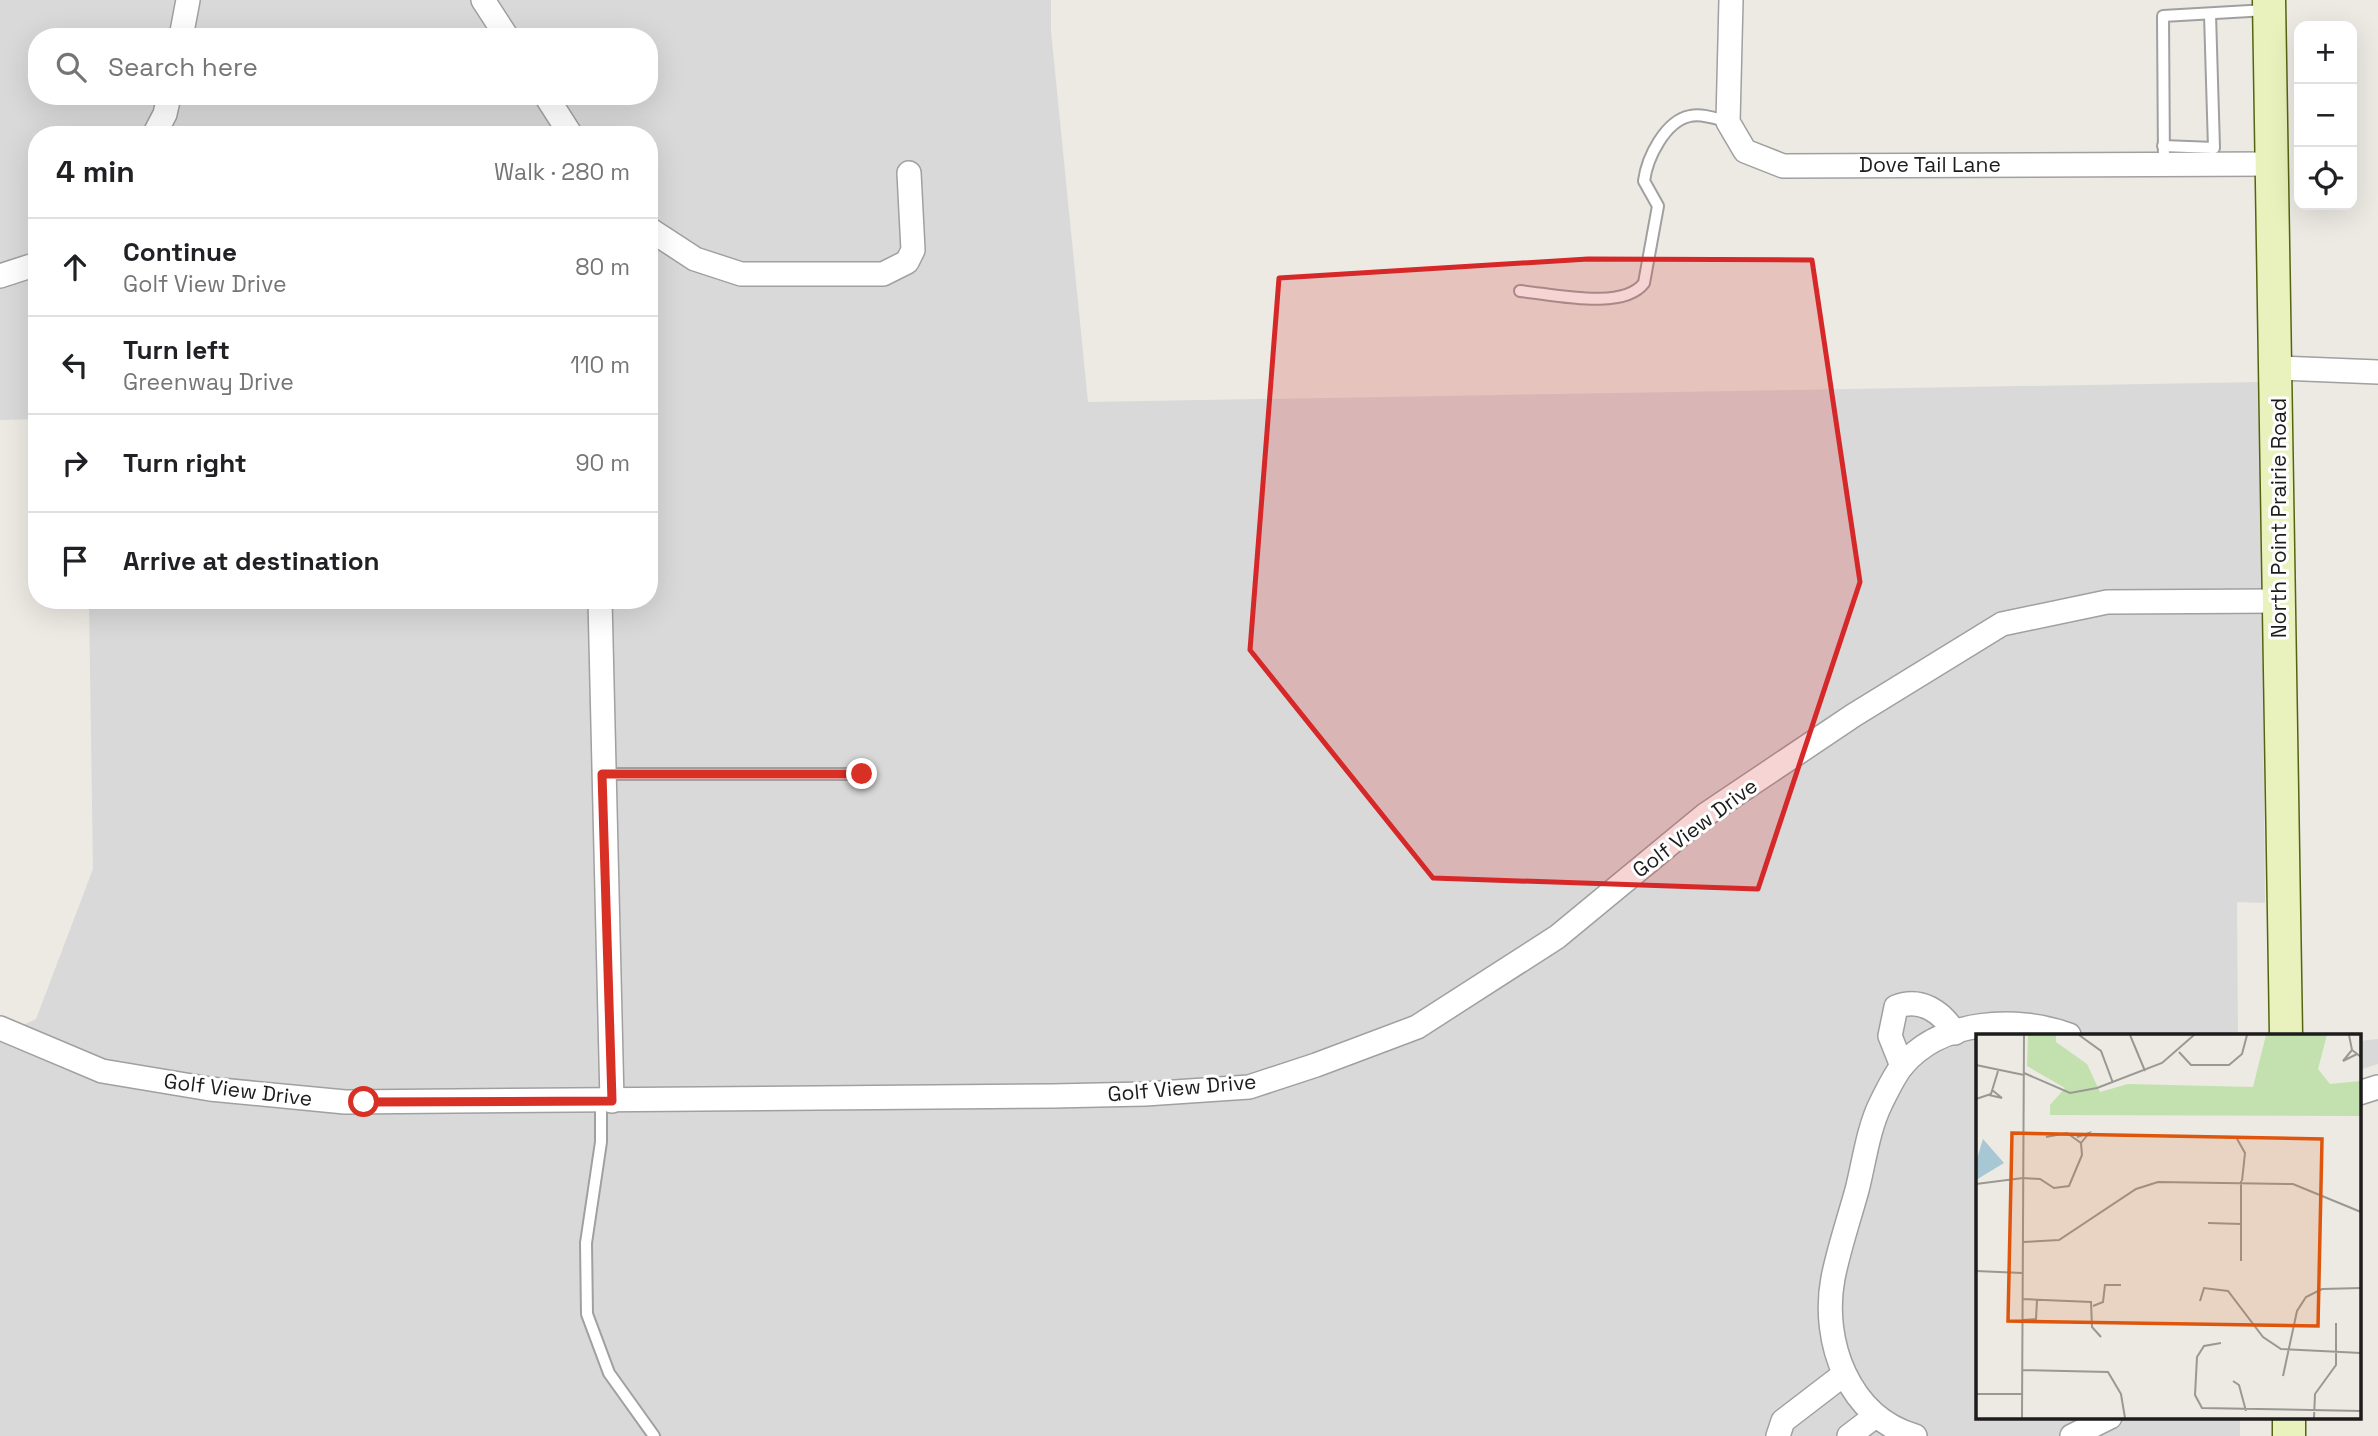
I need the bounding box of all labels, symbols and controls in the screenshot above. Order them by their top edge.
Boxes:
map controls [2294,21,2357,210]
button: + [2294,21,2357,84]
search box [28,28,658,105]
icon: search [52,48,90,86]
text: Search here [108,50,258,84]
button: − [2294,84,2357,147]
button: locate [2294,147,2357,210]
street label: Dove Tail Lane [1859,151,2001,178]
text: 4 min [56,152,135,191]
text: Walk · 280 m [494,157,630,187]
text: Continue [123,235,237,269]
icon: ahead [56,248,94,286]
text: 80 m [575,252,630,282]
text: Golf View Drive [123,269,287,299]
text: Turn left [123,333,230,367]
icon: left [56,346,94,384]
text: 110 m [570,350,630,380]
text: Greenway Drive [123,367,294,397]
street label: North Point Prairie Road [2265,398,2292,638]
icon: right [56,444,94,482]
text: Turn right [123,446,247,480]
text: 90 m [575,448,630,478]
icon: arrive [56,542,94,580]
text: Arrive at destination [123,544,380,578]
route end [846,758,877,789]
street label: Golf View Drive [1627,772,1762,883]
inset map [1976,1034,2360,1418]
street label: Golf View Drive [162,1067,314,1112]
street label: Golf View Drive [1106,1068,1257,1107]
route start [348,1086,379,1117]

